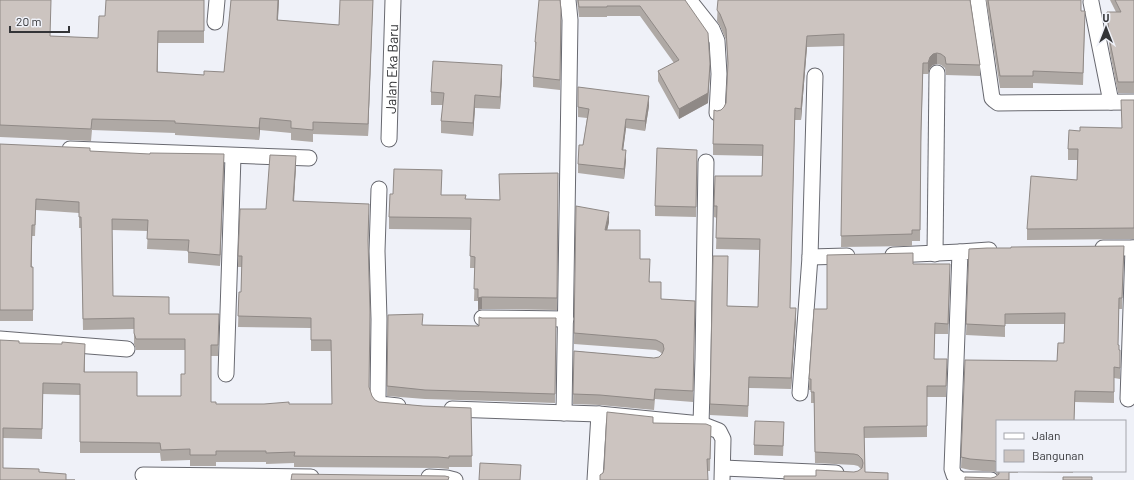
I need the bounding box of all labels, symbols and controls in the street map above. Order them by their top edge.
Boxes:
scale bar [10,8,69,34]
north arrow [1086,8,1126,48]
text: U [1103,11,1110,24]
text: 20 m [16,14,42,28]
street label: Jalan Eka Baru [381,24,401,114]
legend [996,420,1126,472]
text: Jalan [1032,428,1060,442]
text: Bangunan [1032,448,1084,462]

